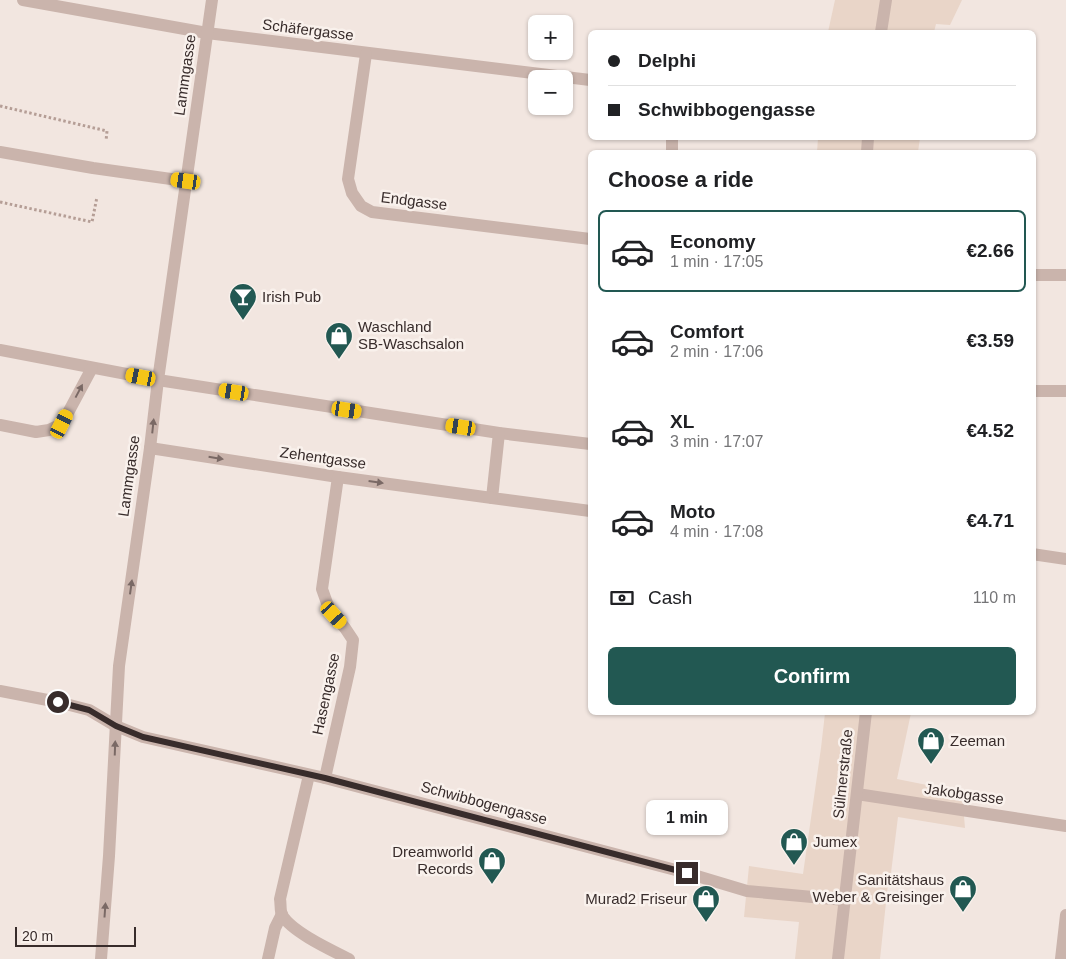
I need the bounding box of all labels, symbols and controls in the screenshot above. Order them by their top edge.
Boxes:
street label: Schäfergasse [261,15,355,44]
map controls [528,15,573,115]
button: + [528,15,573,60]
street label: Lammgasse [170,33,199,117]
text: Delphi [638,50,696,71]
button: − [528,70,573,115]
text: Schwibbogengasse [638,99,815,120]
text: Choose a ride [608,167,753,192]
car [170,171,201,191]
street label: Endgasse [380,188,448,213]
icon: car [610,229,655,274]
text: Economy [670,231,756,252]
text: €2.66 [966,240,1014,261]
text: 1 min · 17:05 [670,253,763,270]
bar icon: Irish Pub [228,282,258,321]
place label: Irish Pub [262,288,321,305]
place label: Waschland SB-Waschsalon [358,318,464,352]
icon: car [610,319,655,364]
shop icon: Waschland SB-Waschsalon [324,321,354,360]
text: Comfort [670,321,744,342]
text: €3.59 [966,330,1014,351]
text: 2 min · 17:06 [670,343,763,360]
car [124,367,157,387]
car [218,382,249,402]
one-way arrow [75,384,83,399]
car [331,400,362,420]
car [48,407,75,441]
icon: car [610,409,655,454]
text: XL [670,411,694,432]
one-way arrow [149,417,157,433]
car [445,417,476,437]
text: €4.52 [966,420,1014,441]
text: 3 min · 17:07 [670,433,763,450]
street label: Lammgasse [114,434,143,518]
street label: Zehentgasse [279,443,367,472]
one-way arrow [208,454,224,462]
one-way arrow [369,478,385,486]
icon: car [610,499,655,544]
text: Moto [670,501,715,522]
text: €4.71 [966,510,1014,531]
text: 4 min · 17:08 [670,523,763,540]
one-way arrow [127,578,135,594]
icon: cash [608,584,636,612]
text: Cash [648,587,692,608]
text: 110 m [973,589,1016,606]
car [318,599,349,631]
button: Confirm [608,647,1016,705]
street label: Hasengasse [309,651,342,736]
route start [47,691,69,713]
shop icon: Zeeman [916,726,946,765]
street label: Sülmerstraße [829,728,856,820]
place label: Zeeman [950,732,1005,749]
one-way arrow [111,740,119,756]
street label: Schwibbogengasse [419,777,549,828]
street label: Jakobgasse [923,780,1005,807]
callout: 1 min [646,800,728,836]
text: 1 min [666,809,708,826]
shop icon: Jumex [779,827,809,866]
place label: Jumex [813,833,858,850]
place label: Dreamworld Records [392,843,473,877]
shop icon: Dreamworld Records [477,846,507,885]
route end [676,862,698,884]
place label: Sanitätshaus Weber & Greisinger [813,871,944,905]
shop icon: Sanitätshaus Weber & Greisinger [948,874,978,913]
shop icon: Murad2 Friseur [691,884,721,923]
place label: Murad2 Friseur [585,890,687,907]
one-way arrow [101,902,109,918]
scale bar [15,924,136,947]
text: 20 m [22,928,53,944]

